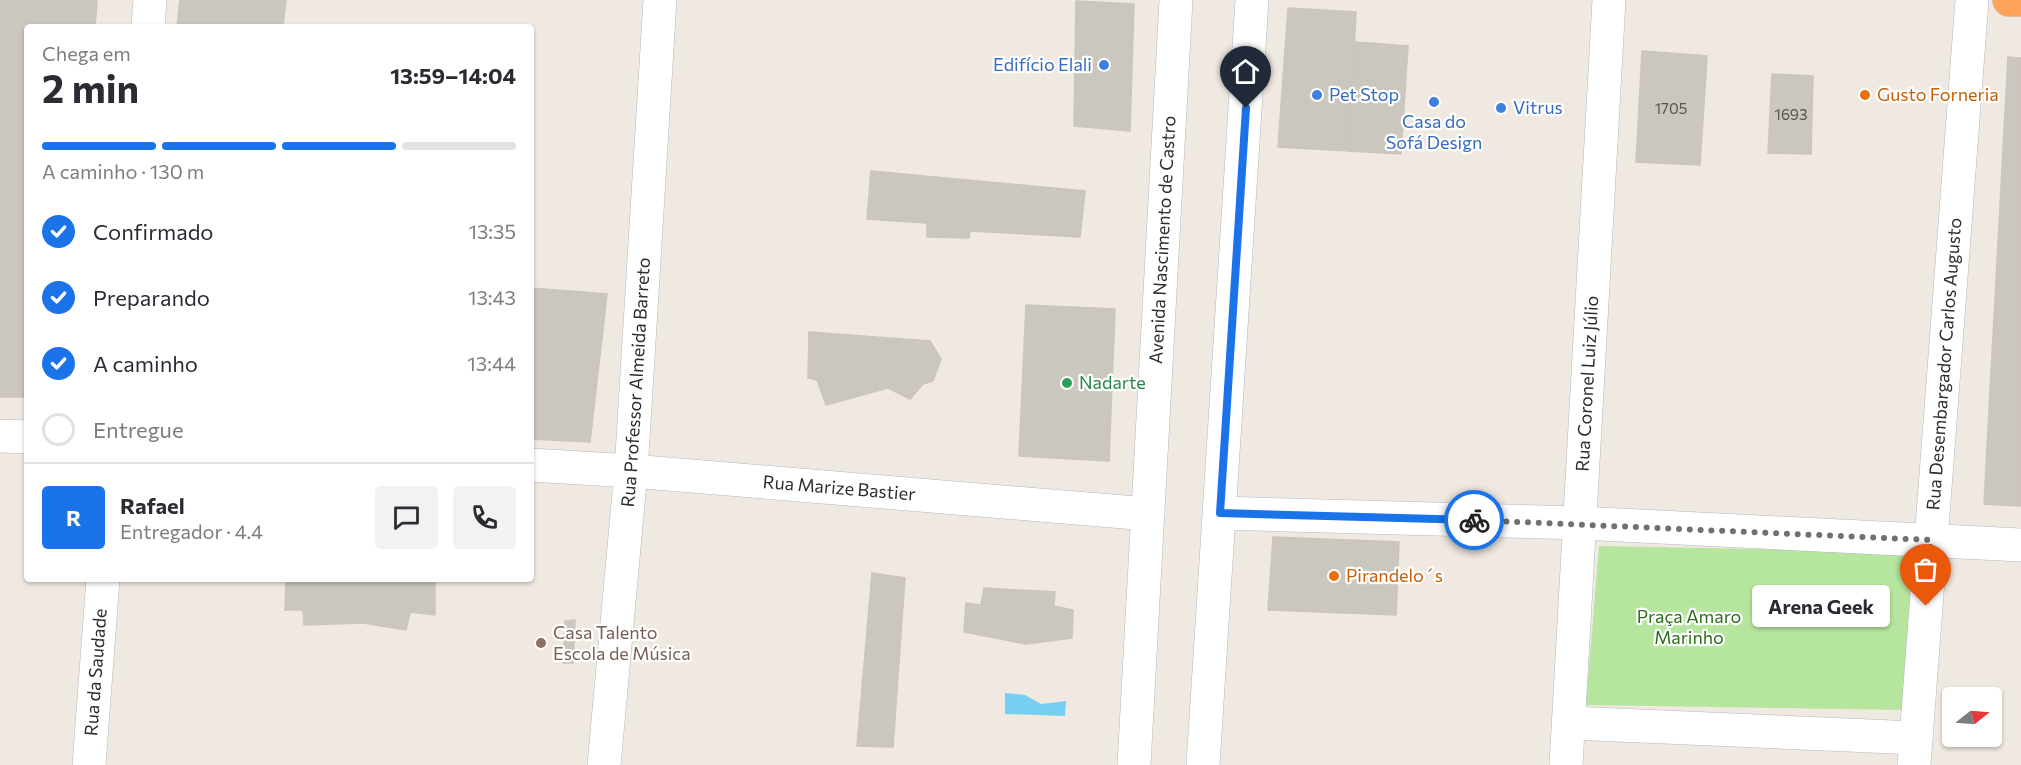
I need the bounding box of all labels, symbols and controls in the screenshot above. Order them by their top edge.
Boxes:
text: Chega em [42,41,131,65]
pin [1220,46,1271,108]
place label: Edifício Elali [993,53,1092,75]
icon: home [1229,55,1262,88]
marker: Edifício Elali [1097,58,1111,72]
text: 13:59–14:04 [390,62,516,89]
text: 2 min [42,63,139,111]
place label: Pet Stop [1329,83,1399,105]
place label: Gusto Forneria [1877,83,1999,105]
marker: Pet Stop [1310,88,1324,102]
marker: Gusto Forneria [1858,88,1872,102]
marker: Casa do Sofá Design [1427,95,1441,109]
place label: Vitrus [1513,96,1563,118]
house number: 1705 [1655,99,1687,117]
marker: Vitrus [1494,101,1508,115]
house number: 1693 [1775,105,1807,123]
place label: Casa do Sofá Design [1386,110,1482,153]
street label: Avenida Nascimento de Castro [1144,115,1180,364]
text: A caminho · 130 m [42,159,204,183]
icon: check [42,215,75,248]
street label: Rua Desembargador Carlos Augusto [1921,217,1965,511]
text: Confirmado [93,218,214,245]
text: 13:35 [468,219,516,243]
street label: Rua Professor Almeida Barreto [616,257,654,508]
icon: check [42,281,75,314]
text: Preparando [93,284,210,311]
text: 13:43 [468,285,516,309]
street label: Rua Coronel Luiz Júlio [1571,295,1602,472]
icon: check [42,347,75,380]
text: A caminho [93,350,198,377]
text: 13:44 [467,351,516,375]
place label: Nadarte [1079,371,1146,393]
marker: Nadarte [1060,376,1074,390]
text: Entregue [93,416,184,443]
street label: Rua Marize Bastier [762,470,916,505]
button: chat [375,486,438,549]
button: phone [453,486,516,549]
courier [1444,490,1504,550]
text: Rafael [120,492,185,519]
text: R [66,504,81,531]
icon: bike [1458,504,1491,537]
text: Entregador · 4.4 [120,519,263,543]
pin [1900,544,1951,606]
icon: bag [1909,553,1942,586]
place label: Pirandelo´s [1346,564,1443,586]
marker: Pirandelo´s [1327,569,1341,583]
callout: Arena Geek [1752,585,1890,627]
text: Arena Geek [1768,594,1874,618]
park label: Praça Amaro Marinho [1637,605,1741,648]
street label: Rua da Saudade [79,608,111,737]
place label: Casa Talento Escola de Música [553,621,691,664]
marker: Casa Talento Escola de Música [534,636,548,650]
north arrow [1942,687,2002,747]
map controls [1942,687,2002,747]

